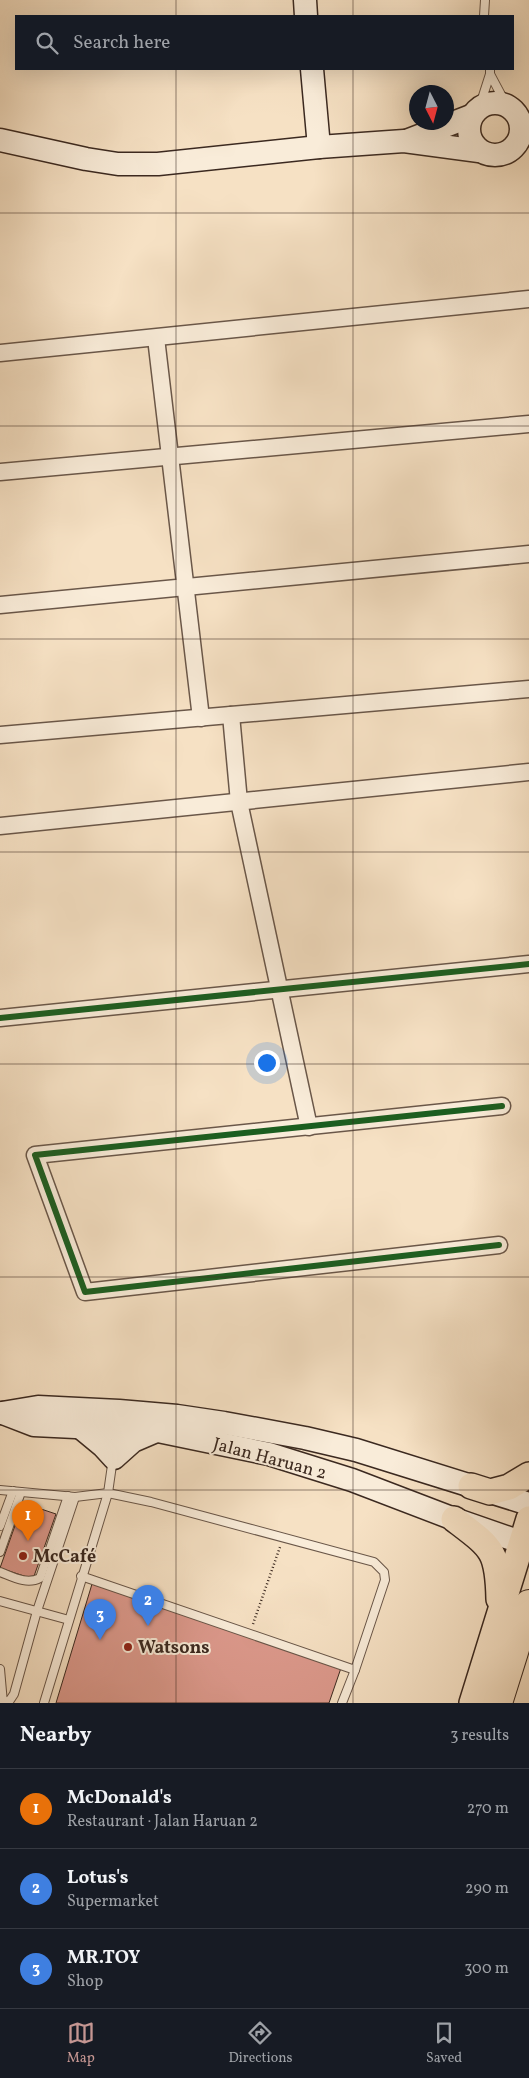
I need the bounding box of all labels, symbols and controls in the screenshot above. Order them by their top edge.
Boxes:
search box [15,15,514,70]
icon: search [33,29,61,57]
text: Search here [73,30,170,56]
north arrow [409,85,454,130]
your location [254,1050,280,1076]
street label: Jalan Haruan 2 [210,1432,329,1487]
pin: 1 [12,1500,44,1541]
place label: McCafé [33,1545,96,1570]
marker: McCafé [17,1550,29,1562]
pin: 2 [132,1585,164,1626]
pin: 3 [84,1599,116,1640]
place label: Watsons [138,1636,210,1661]
marker: Watsons [122,1641,134,1653]
text: Nearby [20,1721,91,1750]
text: 3 results [450,1725,509,1747]
text: McDonald's [67,1785,172,1811]
text: 1 [33,1798,39,1820]
text: 270 m [467,1798,509,1820]
text: Restaurant · Jalan Haruan 2 [67,1811,258,1833]
text: Lotus's [67,1865,128,1891]
text: 2 [32,1878,40,1900]
text: 290 m [465,1878,509,1900]
text: Supermarket [67,1891,159,1913]
text: MR.TOY [67,1945,140,1971]
text: 3 [32,1958,40,1980]
text: 300 m [464,1958,509,1980]
text: Shop [67,1971,103,1993]
tab: Map [67,2019,95,2068]
tab: Directions [228,2019,293,2068]
tab: Saved [426,2019,462,2068]

